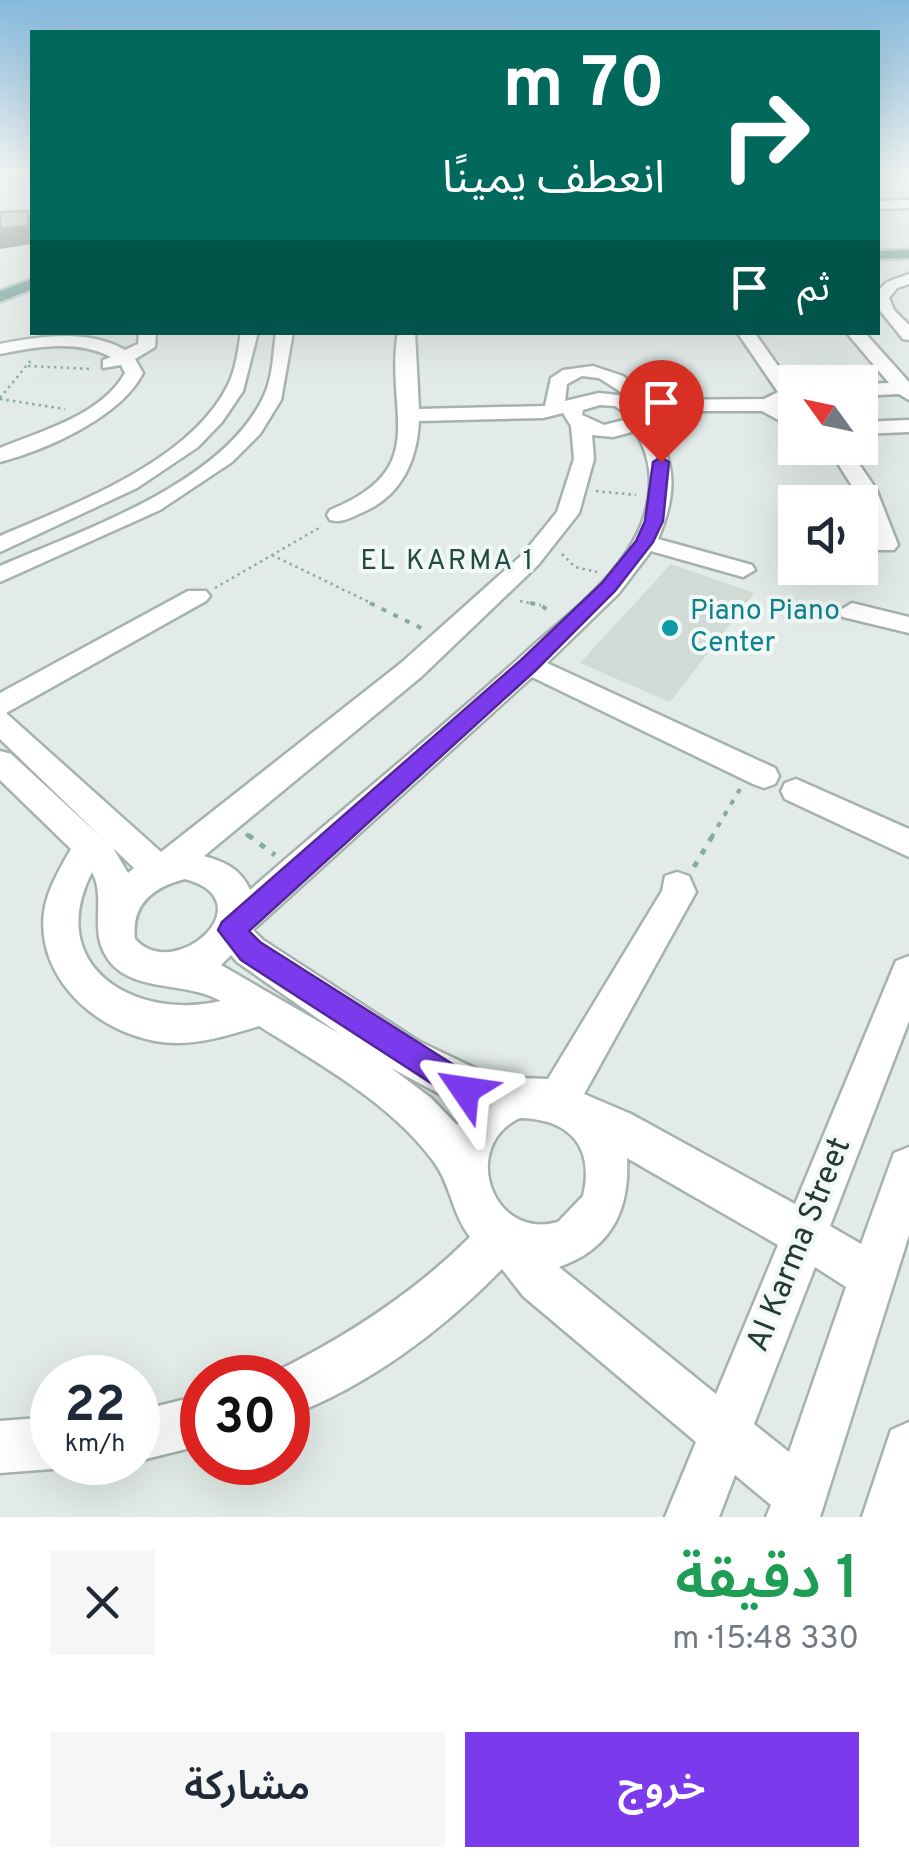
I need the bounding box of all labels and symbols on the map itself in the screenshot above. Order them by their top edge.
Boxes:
pin [619,360,704,463]
north arrow [778,365,878,465]
district label: EL KARMA 1 [360,544,536,580]
place label: Piano Piano Center [690,594,840,662]
marker: Piano Piano Center [659,617,681,639]
position arrow [413,1038,517,1142]
street label: Al Karma Street [739,1132,861,1358]
speed limit sign: 30 [180,1355,310,1485]

